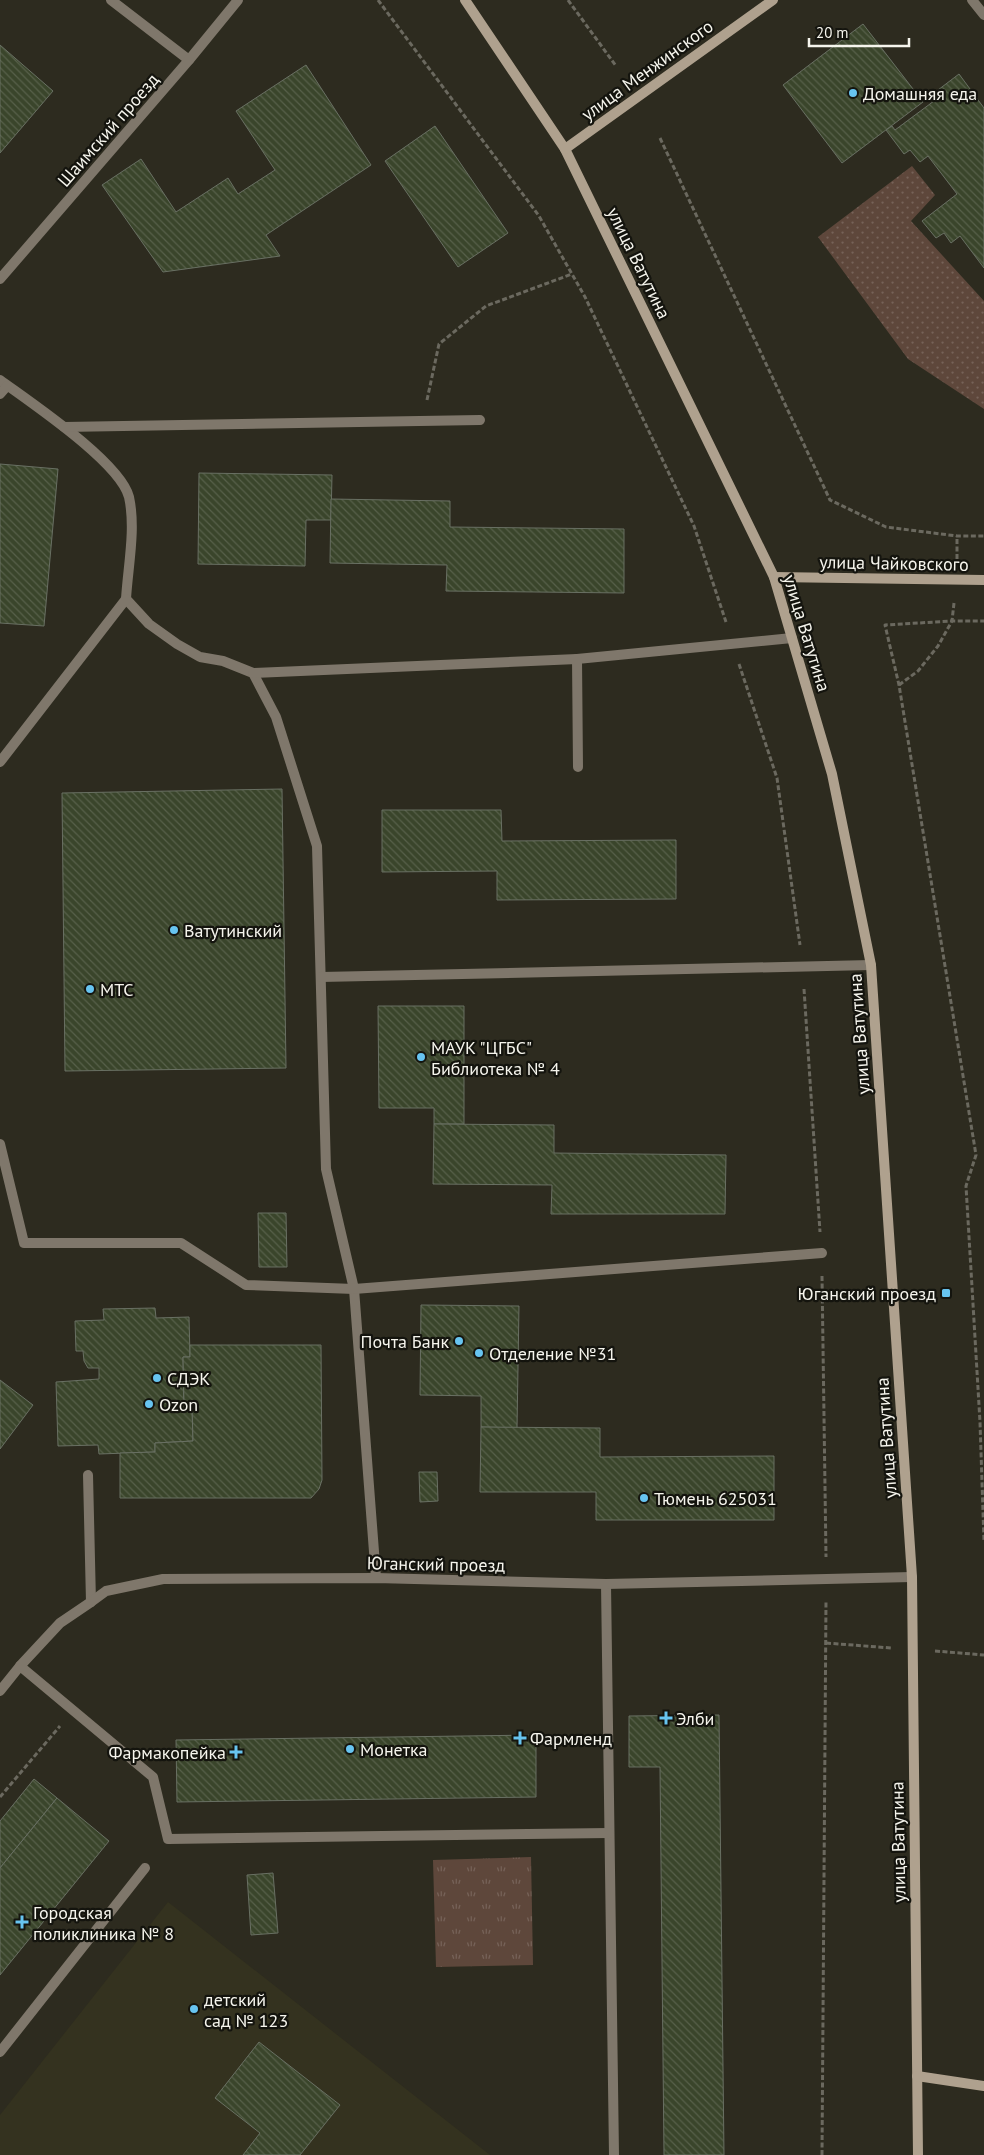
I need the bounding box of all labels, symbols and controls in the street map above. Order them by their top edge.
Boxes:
street label: улица Менжинского [577,14,717,126]
scale bar [809,15,909,47]
text: 20 m [816,23,849,42]
street label: Шаимский проезд [52,68,164,192]
place label: Домашняя еда [863,82,977,105]
marker: Домашняя еда [847,87,859,99]
street label: улица Ватутина [602,203,676,323]
street label: улица Чайковского [819,550,969,576]
street label: улица Ватутина [778,572,836,694]
place label: Ватутинский [184,919,282,942]
marker: Ватутинский [168,924,180,936]
street label: улица Ватутина [843,973,875,1095]
place label: МТС [100,978,134,1001]
marker: МТС [84,983,96,995]
place label: МАУК "ЦГБС" Библиотека № 4 [431,1036,560,1080]
marker: МАУК "ЦГБС" Библиотека № 4 [415,1051,427,1063]
place label: Юганский проезд [798,1282,936,1305]
marker: Юганский проезд [940,1287,952,1299]
place label: Почта Банк [361,1330,449,1353]
marker: Почта Банк [453,1335,465,1347]
place label: Отделение №31 [489,1342,616,1365]
marker: Отделение №31 [473,1347,485,1359]
place label: СДЭК [167,1367,210,1390]
marker: СДЭК [151,1372,163,1384]
street label: улица Ватутина [870,1377,902,1499]
place label: Ozon [159,1393,198,1416]
marker: Ozon [143,1398,155,1410]
place label: Тюмень 625031 [654,1487,777,1510]
marker: Тюмень 625031 [638,1492,650,1504]
street label: Юганский проезд [367,1551,506,1577]
place label: Элби [676,1707,714,1730]
marker: Элби [660,1712,672,1724]
place label: Фармленд [530,1727,612,1750]
marker: Фармленд [514,1732,526,1744]
place label: Монетка [360,1738,427,1761]
place label: Фармакопейка [109,1741,226,1764]
marker: Монетка [344,1743,356,1755]
marker: Фармакопейка [230,1746,242,1758]
street label: улица Ватутина [885,1781,911,1903]
place label: Городская поликлиника № 8 [33,1901,174,1945]
marker: Городская поликлиника № 8 [15,1915,29,1929]
place label: детский сад № 123 [204,1988,288,2032]
marker: детский сад № 123 [188,2003,200,2015]

